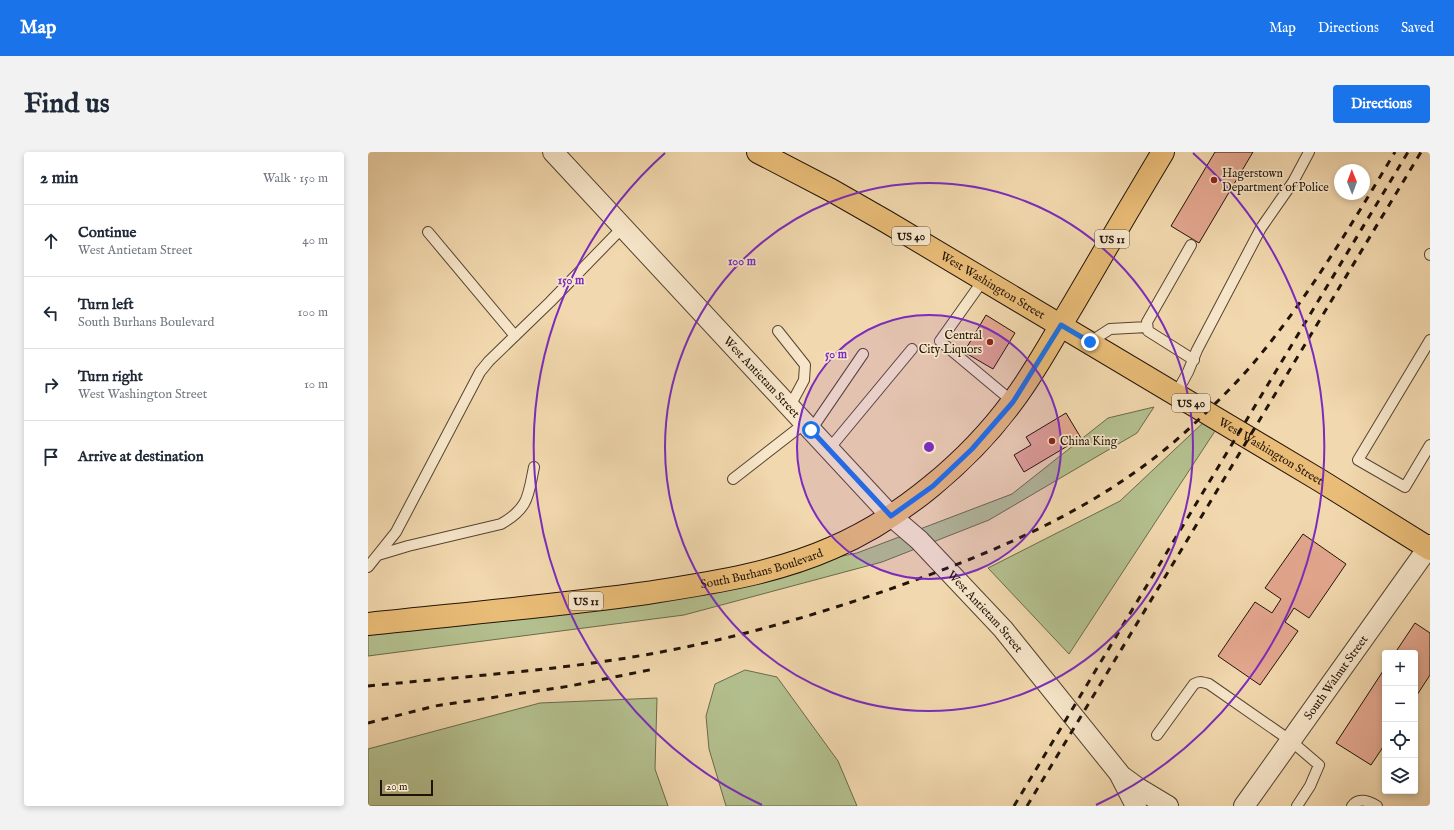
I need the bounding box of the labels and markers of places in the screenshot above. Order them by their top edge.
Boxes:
place label: Hagerstown Department of Police [1222,166,1329,196]
marker: Hagerstown Department of Police [1209,175,1219,185]
place label: Central City Liquors [919,328,983,358]
marker: Central City Liquors [985,337,995,347]
place label: China King [1060,434,1118,449]
marker: China King [1047,436,1057,446]
centre of rings [922,440,936,454]

